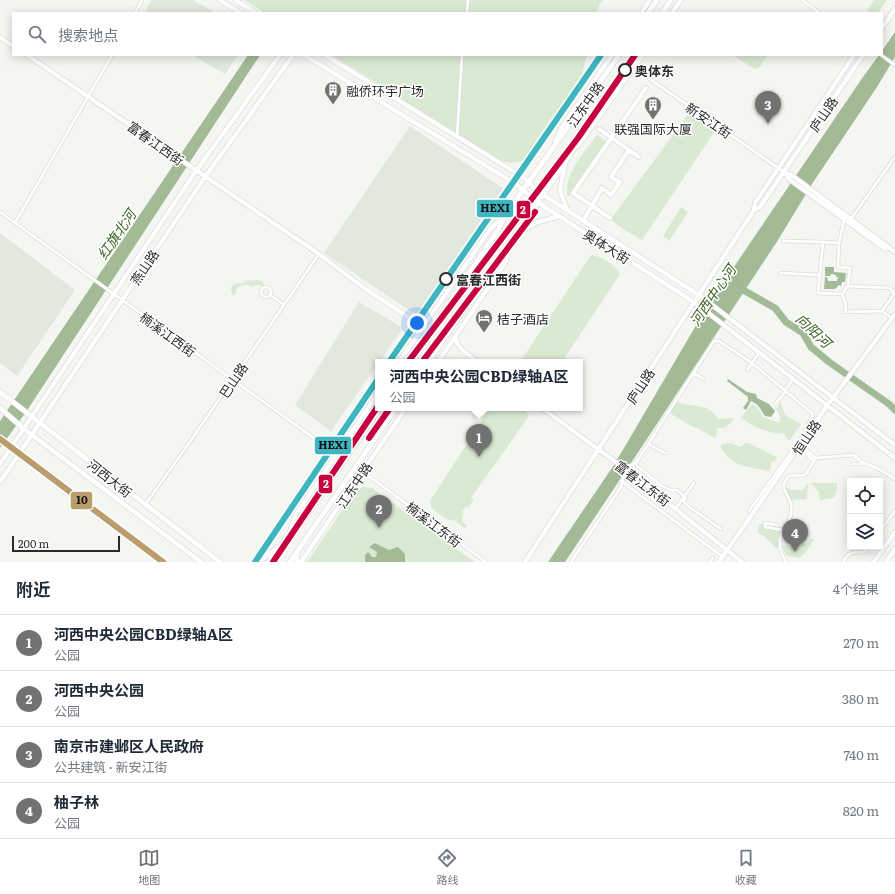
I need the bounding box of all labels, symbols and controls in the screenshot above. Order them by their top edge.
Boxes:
search box [12,12,883,56]
icon: search [26,23,48,45]
text: 搜索地点 [58,23,118,46]
place label: 奥体东 [635,61,674,80]
marker: 奥体东 [618,63,632,77]
street label: 江东中路 [562,77,608,131]
building icon: 融侨环宇广场 [323,80,343,105]
place label: 融侨环宇广场 [346,81,424,100]
pin: 3 [755,91,781,124]
street label: 庐山路 [804,93,842,135]
building icon: 联强国际大厦 [643,95,663,120]
street label: 新安江街 [682,98,736,142]
street label: 富春江西街 [124,117,188,169]
place label: 联强国际大厦 [614,119,692,138]
line badge: HEXI [476,199,514,218]
text: HEXI [480,199,510,215]
line badge: 2 [516,200,531,219]
text: 2 [520,201,526,217]
water label: 红旗北河 [92,203,142,263]
street label: 奥体大街 [580,224,634,268]
street label: 燕山路 [125,246,163,288]
water label: 河西中心河 [684,258,742,330]
place label: 富春江西街 [456,270,521,289]
marker: 富春江西街 [439,272,453,286]
street label: 楠溪江西街 [136,307,200,361]
hotel icon: 桔子酒店 [474,308,494,333]
water label: 向阳河 [792,308,838,354]
place label: 桔子酒店 [497,309,549,328]
your location [407,313,427,333]
street label: 巴山路 [214,359,252,401]
popup [375,359,583,411]
text: 河西中央公园CBD绿轴A区 [389,364,569,387]
street label: 庐山路 [621,364,659,408]
text: 公园 [389,387,416,406]
street label: 恒山路 [787,416,825,458]
pin: 1 [466,424,492,457]
line badge: HEXI [314,436,352,455]
text: HEXI [318,436,348,452]
street label: 河西大街 [84,455,136,501]
street label: 富春江东街 [611,456,675,510]
street label: 江东中路 [332,458,376,512]
line badge: 2 [318,474,333,494]
text: 2 [323,475,329,491]
map controls [847,478,883,550]
button: locate [847,478,883,514]
line badge: 10 [70,491,93,510]
text: 10 [76,491,88,507]
pin: 2 [366,495,392,528]
street label: 楠溪江东街 [402,497,466,551]
button: layers [847,514,883,550]
pin: 4 [782,519,808,552]
scale bar [12,534,120,553]
text: 200 m [18,535,49,551]
text: 附近 [16,576,50,601]
text: 4个结果 [833,579,879,598]
text: 河西中央公园CBD绿轴A区 [54,622,233,645]
text: 1 [26,633,32,652]
text: 270 m [843,633,879,652]
text: 公园 [54,645,80,664]
text: 河西中央公园 [54,678,144,701]
text: 2 [26,689,32,708]
text: 380 m [842,689,879,708]
text: 公园 [54,701,80,720]
text: 南京市建邺区人民政府 [54,734,204,757]
text: 3 [25,745,33,764]
text: 740 m [843,745,879,764]
text: 公共建筑 · 新安江街 [54,757,168,776]
text: 柚子林 [54,790,99,813]
text: 4 [25,801,33,820]
text: 820 m [843,801,879,820]
text: 公园 [54,813,80,832]
tab: 地图 [138,847,160,887]
tab: 路线 [436,847,458,887]
tab: 收藏 [735,847,757,887]

